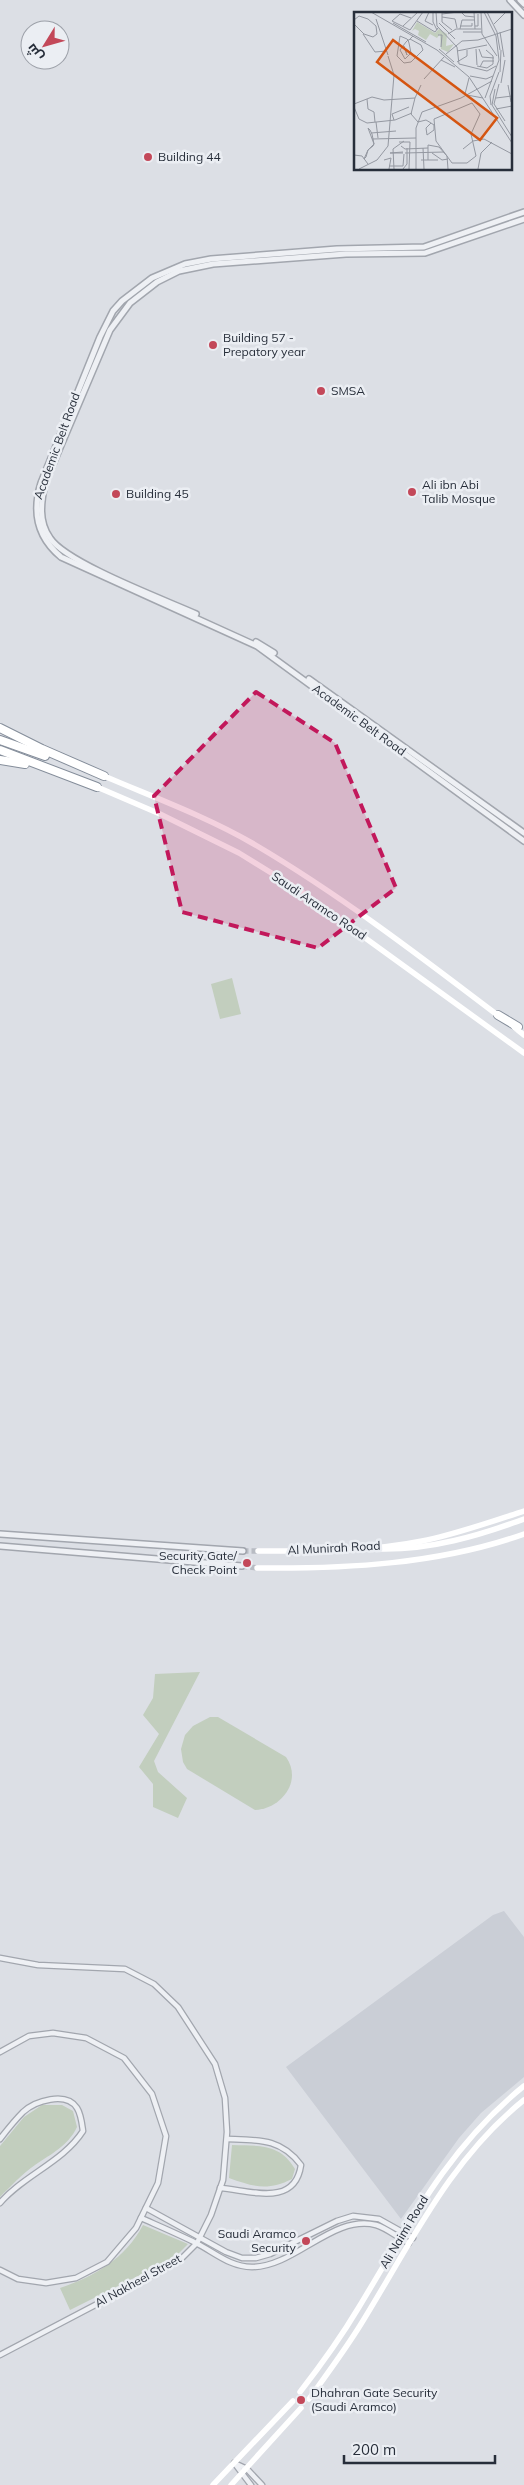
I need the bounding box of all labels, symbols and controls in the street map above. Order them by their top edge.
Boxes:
inset map [354,12,512,170]
north arrow [20,20,70,70]
text: ش [22,40,47,65]
place label: Building 44 [158,149,221,164]
marker: Building 44 [142,151,154,163]
place label: Building 57 - Prepatory year [223,330,306,359]
marker: Building 57 - Prepatory year [207,339,219,351]
place label: SMSA [331,383,365,398]
marker: SMSA [315,385,327,397]
street label: Academic Belt Road [30,390,83,501]
place label: Ali ibn Abi Talib Mosque [422,477,495,506]
place label: Building 45 [126,486,189,501]
marker: Ali ibn Abi Talib Mosque [406,486,418,498]
marker: Building 45 [110,488,122,500]
street label: Academic Belt Road [309,681,409,759]
street label: Saudi Aramco Road [269,868,369,943]
street label: Al Munirah Road [287,1538,381,1557]
place label: Security Gate/ Check Point [159,1548,238,1577]
marker: Security Gate/ Check Point [241,1557,253,1569]
street label: Ali Naimi Road [376,2192,431,2271]
place label: Saudi Aramco Security [218,2226,297,2255]
marker: Saudi Aramco Security [300,2235,312,2247]
street label: Al Nakheel Street [92,2251,184,2310]
place label: Dhahran Gate Security (Saudi Aramco) [311,2385,438,2414]
marker: Dhahran Gate Security (Saudi Aramco) [295,2394,307,2406]
scale bar [344,2432,495,2464]
text: 200 m [352,2440,396,2459]

